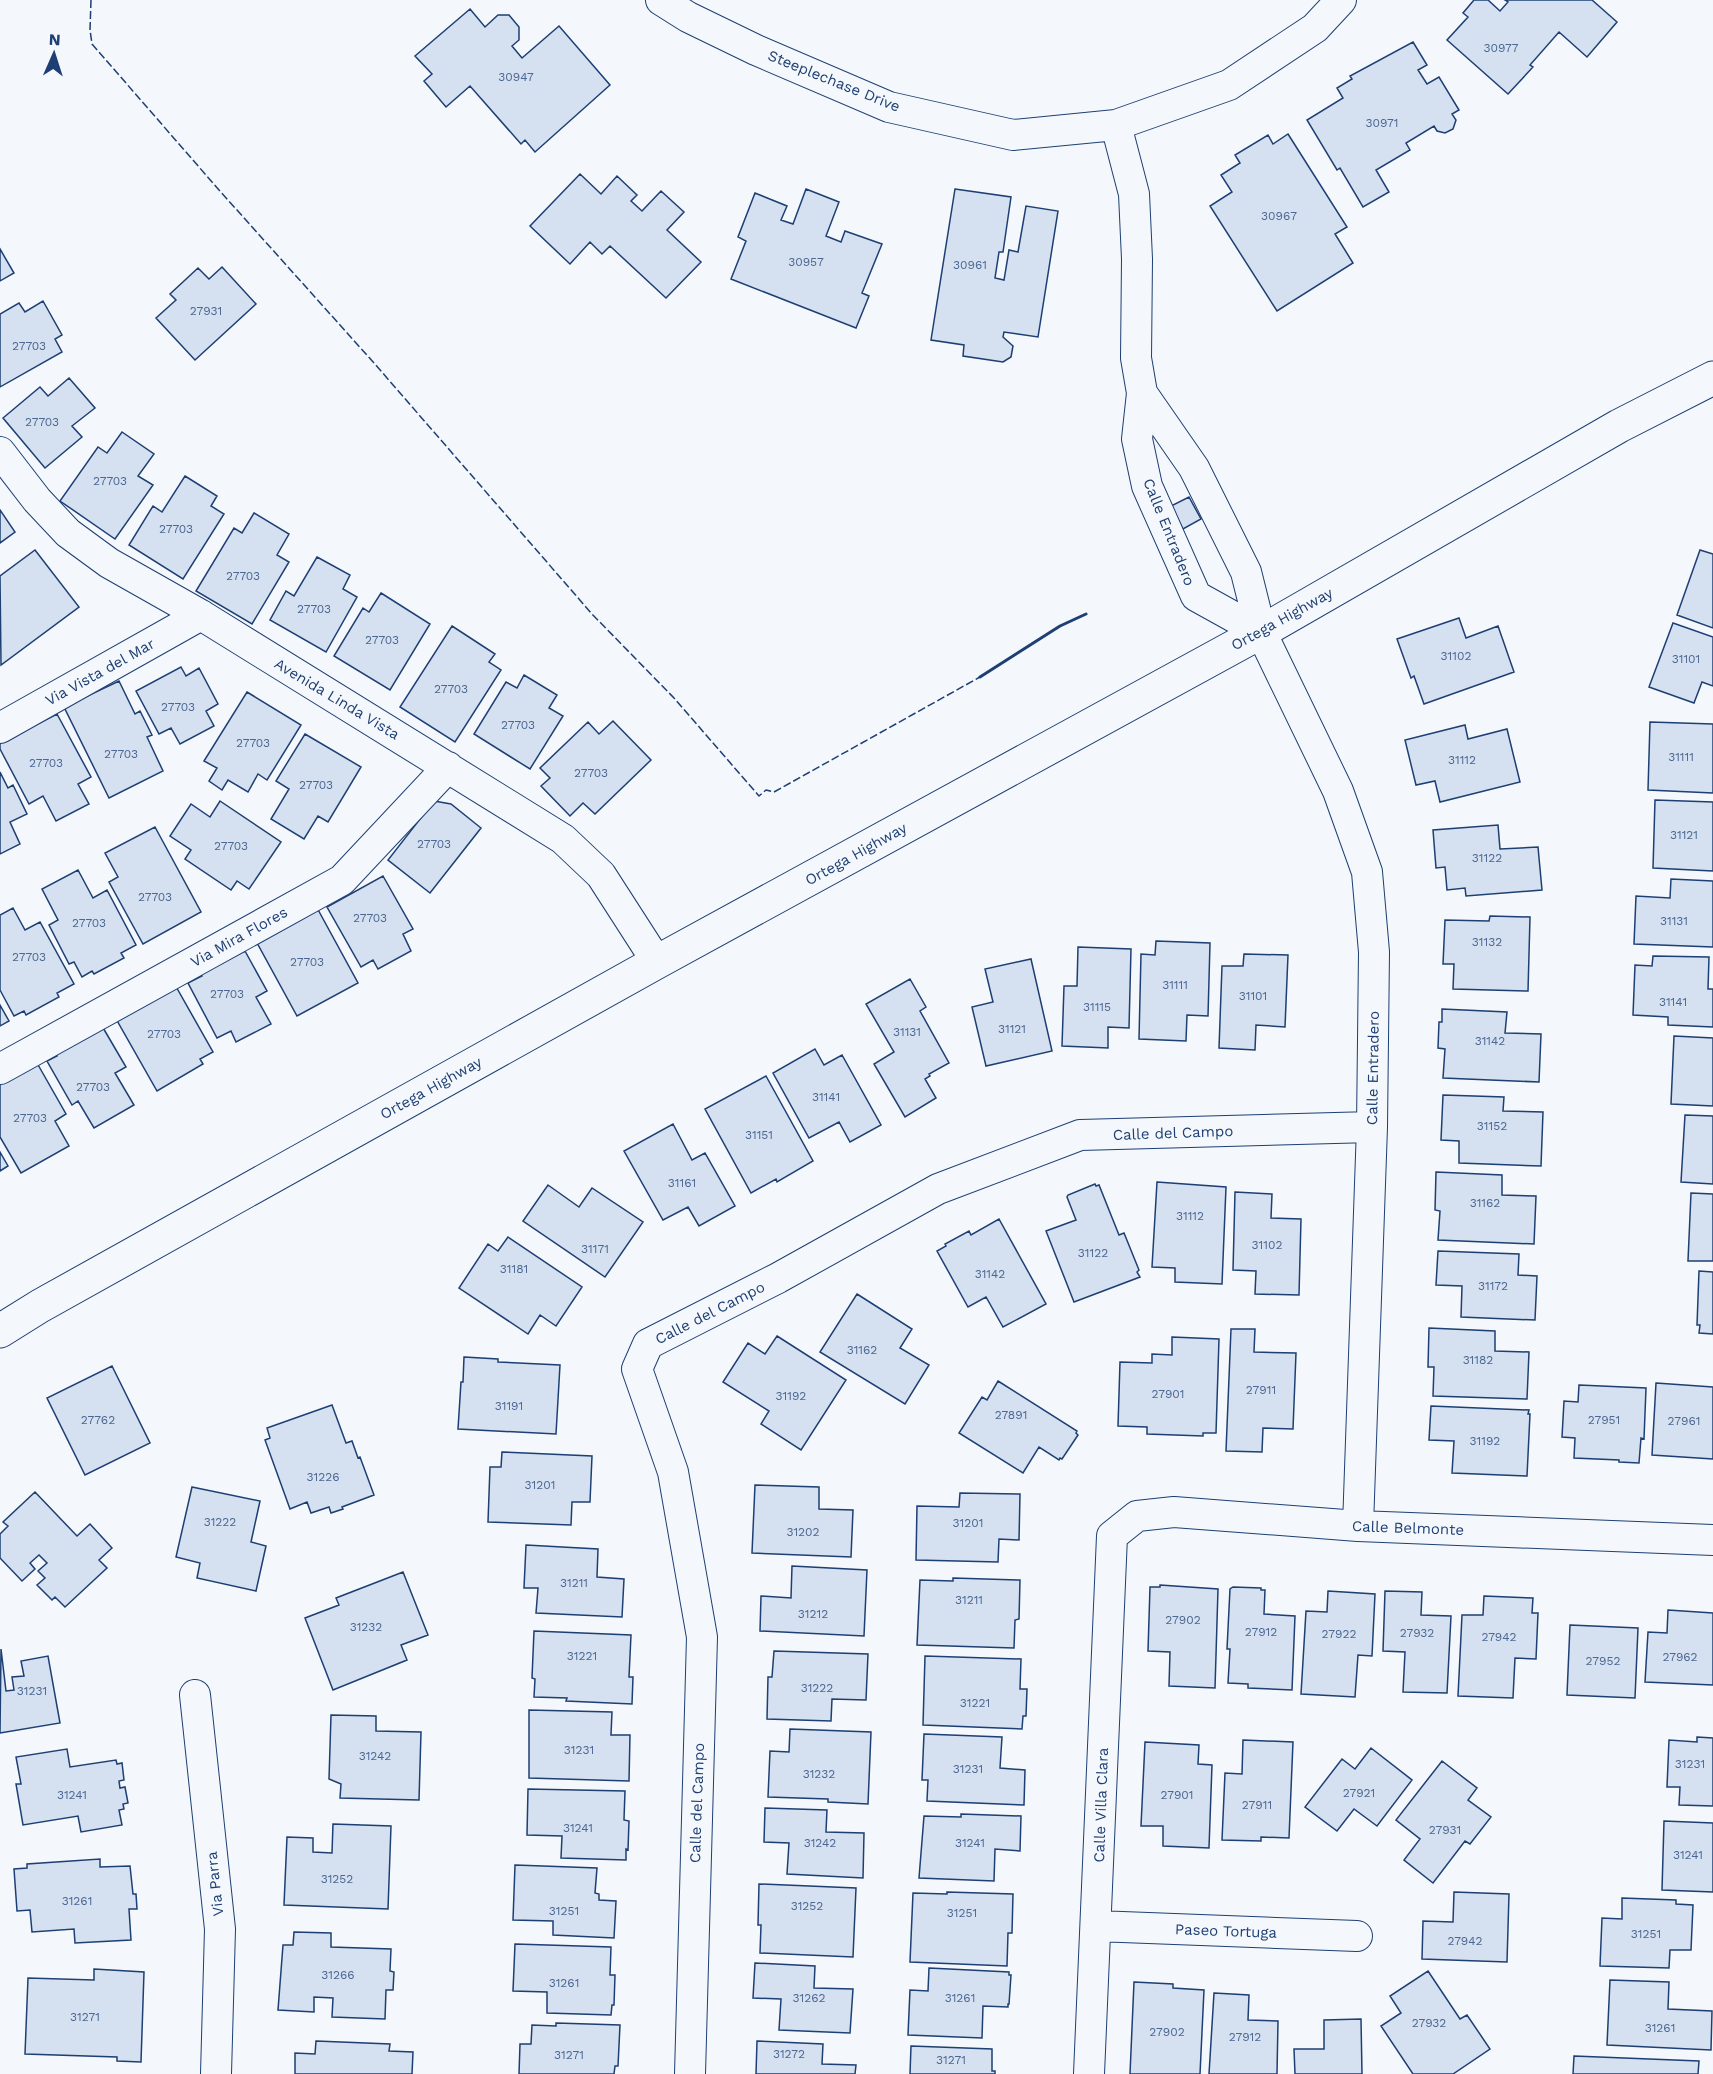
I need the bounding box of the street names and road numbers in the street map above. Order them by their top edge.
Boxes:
street label: Steeplechase Drive [765,46,903,116]
street label: Calle Entradero [1139,476,1199,588]
street label: Ortega Highway [1228,584,1336,654]
street label: Via Vista del Mar [42,635,158,709]
street label: Avenida Linda Vista [271,655,403,744]
street label: Ortega Highway [802,819,910,889]
street label: Via Mira Flores [187,903,291,971]
street label: Calle Entradero [1363,1011,1383,1125]
street label: Ortega Highway [377,1053,485,1123]
street label: Calle del Campo [1112,1122,1234,1144]
street label: Calle del Campo [652,1278,768,1348]
street label: Calle Belmonte [1352,1517,1464,1539]
street label: Calle del Campo [686,1742,708,1864]
street label: Calle Villa Clara [1090,1747,1112,1863]
street label: Via Parra [203,1850,227,1917]
street label: Paseo Tortuga [1175,1920,1278,1942]

